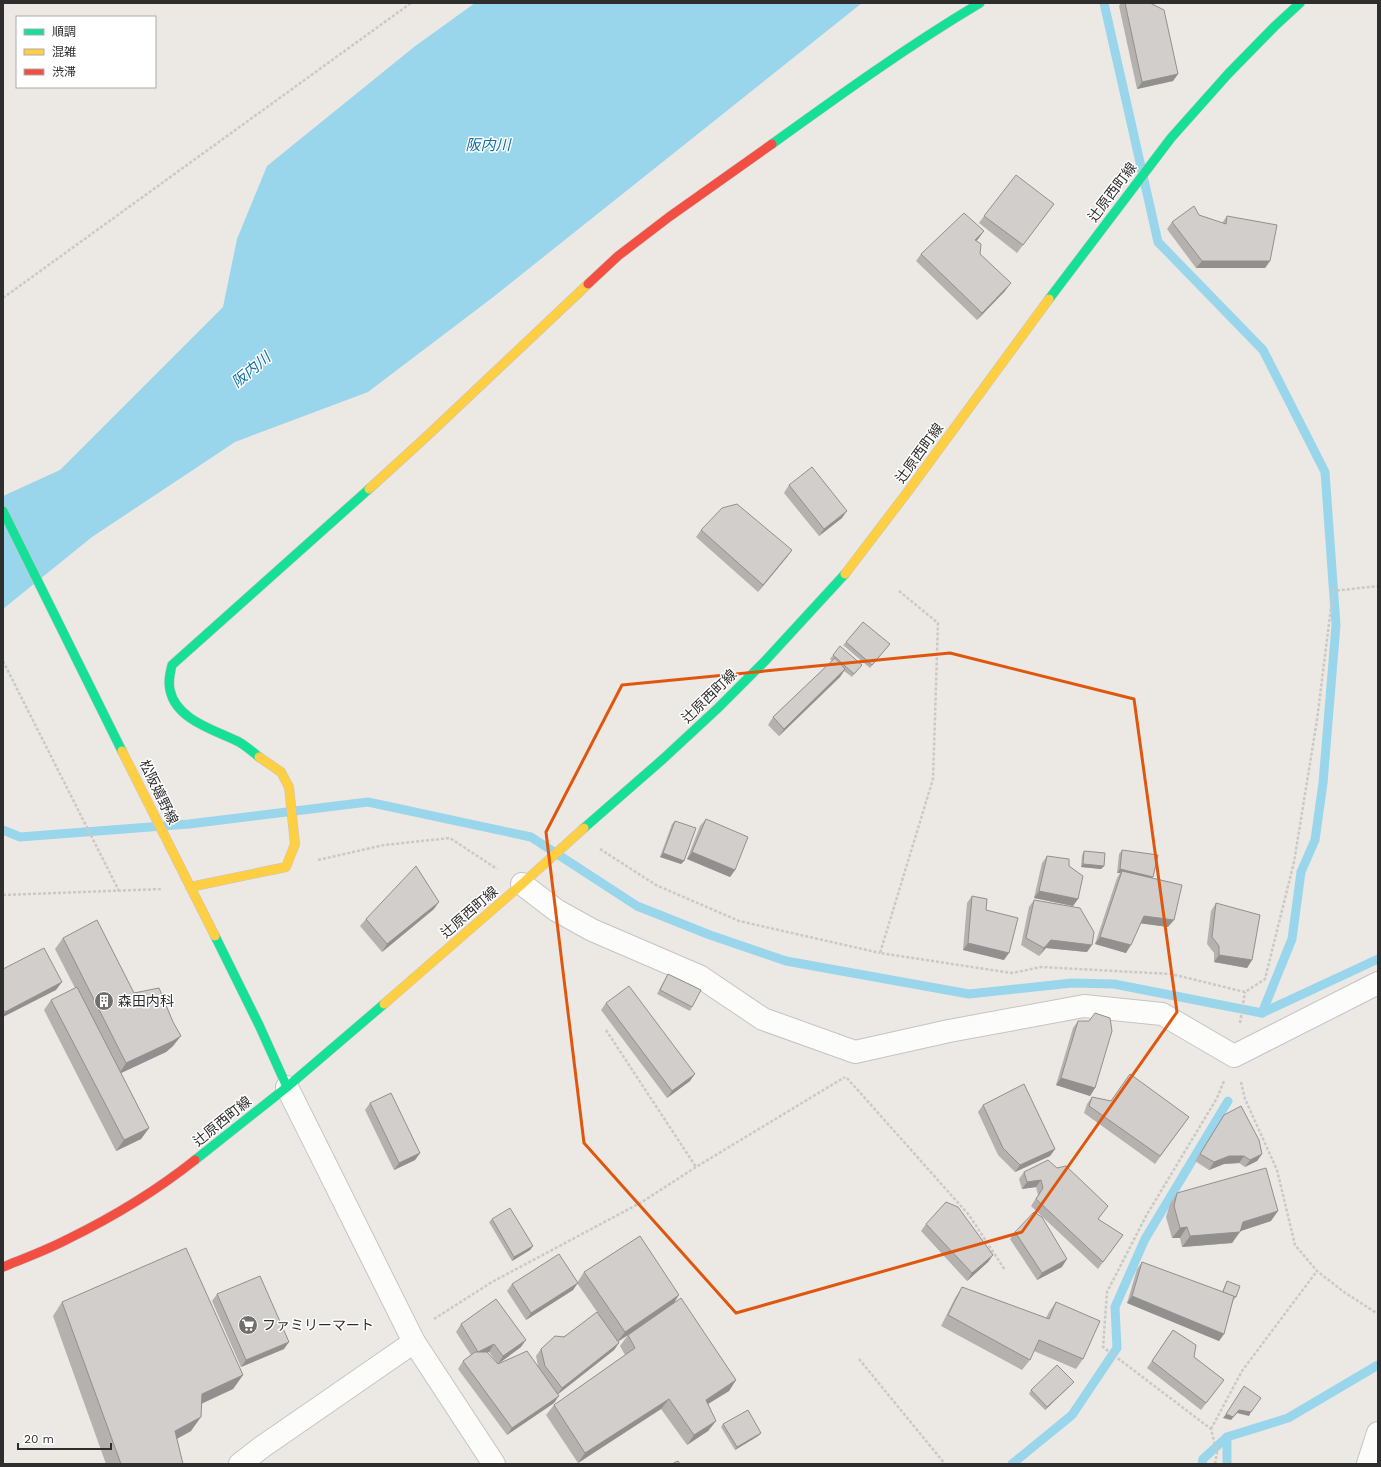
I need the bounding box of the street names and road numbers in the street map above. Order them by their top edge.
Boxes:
street label: 辻原西町線 [1085,159,1139,225]
street label: 辻原西町線 [892,420,946,486]
street label: 辻原西町線 [678,666,740,726]
street label: 松阪嬉野線 [136,757,182,827]
street label: 辻原西町線 [437,883,501,941]
street label: 辻原西町線 [190,1093,254,1149]

